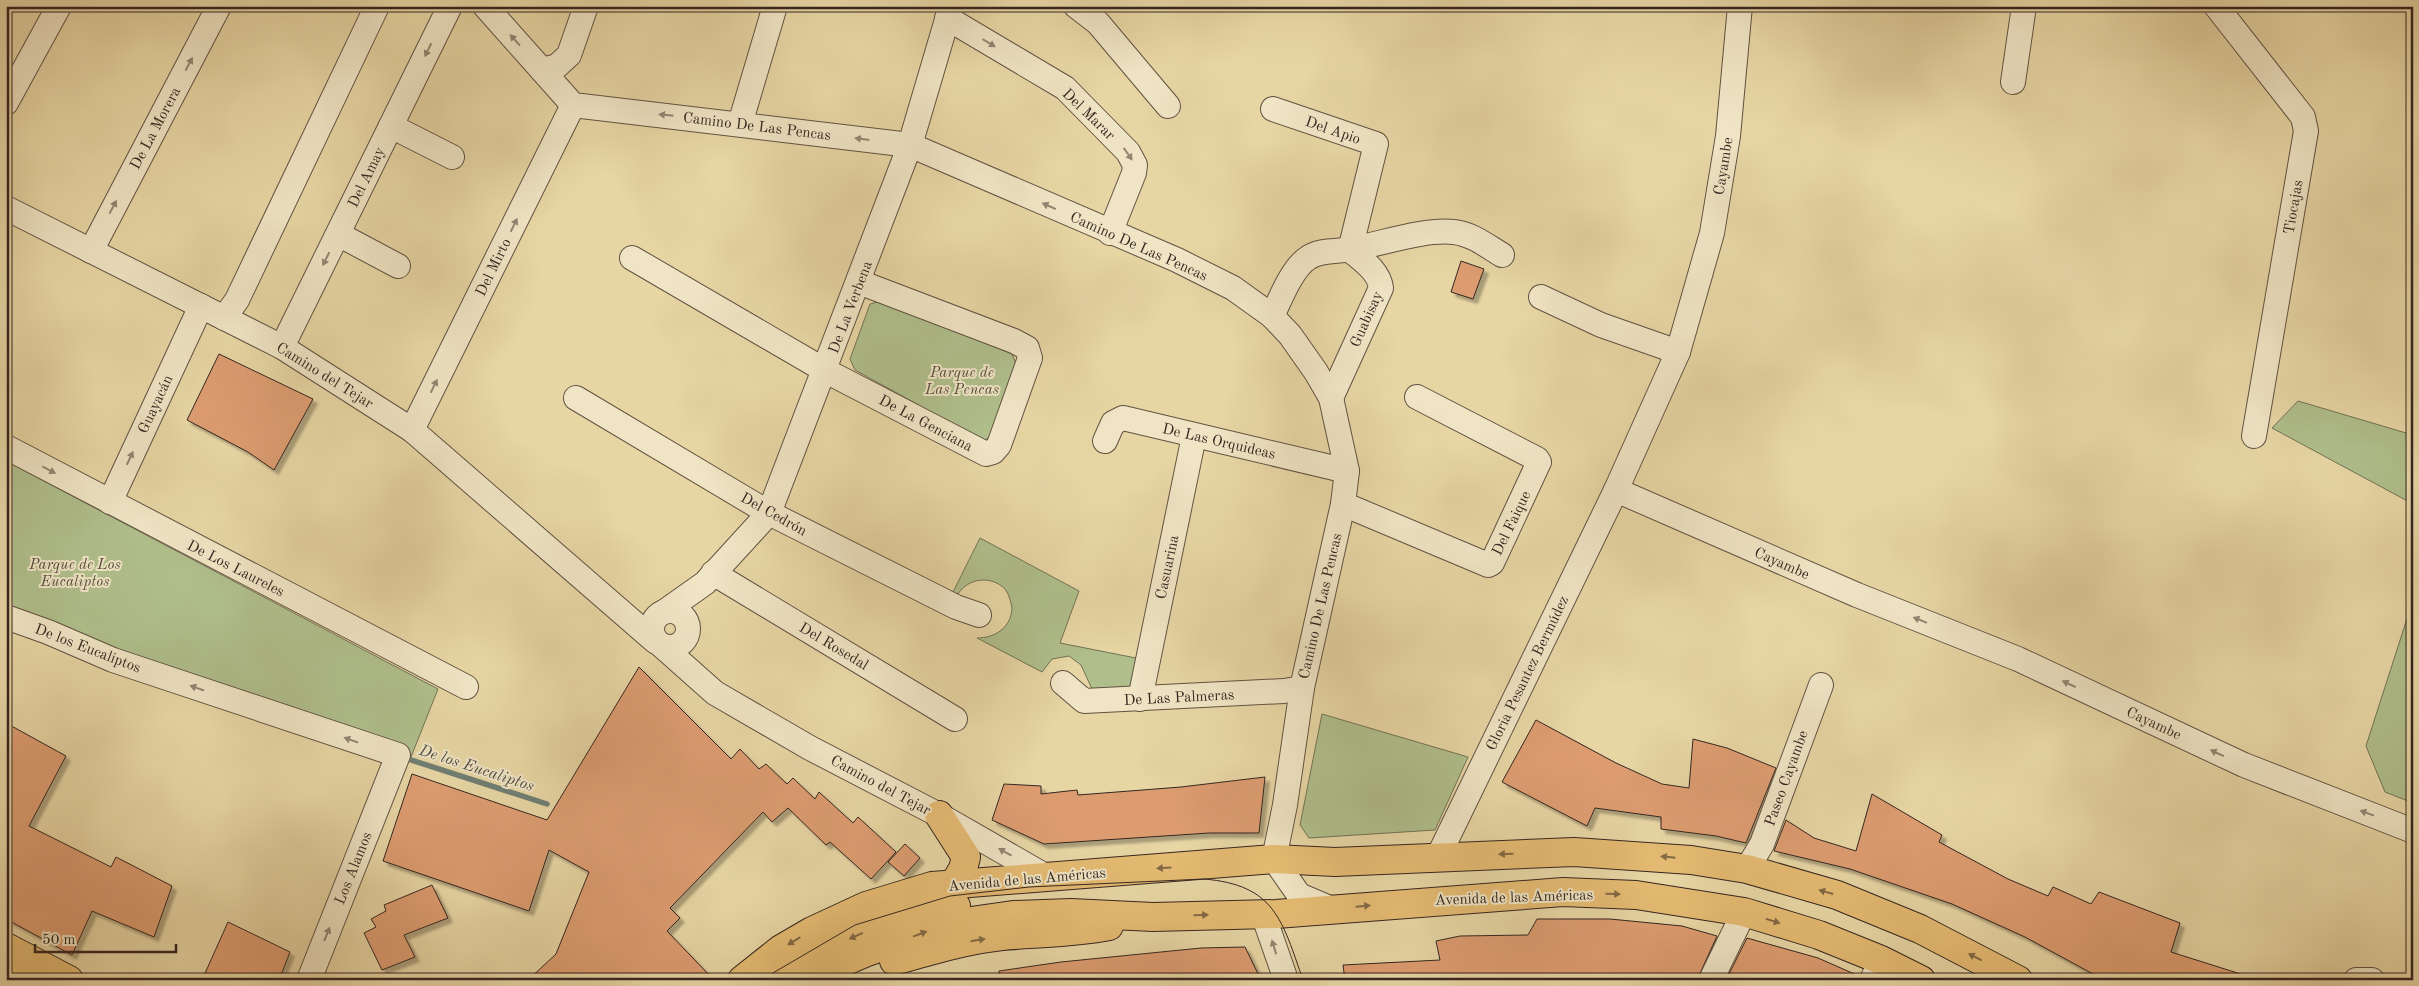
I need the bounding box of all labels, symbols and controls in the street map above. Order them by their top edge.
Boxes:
one-way arrow [509,35,521,47]
one-way arrow [983,38,996,47]
one-way arrow [424,43,432,57]
one-way arrow [185,56,193,71]
street label: De La Morera [128,84,185,172]
street label: Del Marar [1059,87,1117,144]
one-way arrow [658,111,674,119]
street label: Camino De Las Pencas [682,111,832,144]
street label: Del Apio [1303,115,1362,148]
one-way arrow [854,135,870,143]
street label: Cayambe [1712,136,1736,196]
street label: Del Amay [346,145,388,210]
one-way arrow [1123,148,1133,161]
street label: Tiocajas [2282,179,2307,236]
one-way arrow [109,200,117,215]
one-way arrow [1042,201,1056,209]
street label: Camino De Las Pencas [1067,210,1210,285]
one-way arrow [510,217,518,232]
street label: Del Mirto [474,236,515,299]
one-way arrow [322,252,330,266]
street label: De La Verbena [827,259,876,356]
street label: Guabisay [1348,289,1386,350]
street label: Camino del Tejar [273,340,375,412]
park label: Parque de Las Pencas [924,366,999,398]
street label: Guayacán [136,373,176,436]
one-way arrow [430,379,438,393]
street label: De La Genciana [876,393,975,456]
street label: De Las Orquideas [1161,422,1277,463]
one-way arrow [127,451,135,465]
one-way arrow [42,466,57,474]
street label: Del Faique [1490,489,1534,558]
street label: Del Cedrón [738,491,809,540]
street label: Camino De Las Pencas [1297,532,1346,681]
street label: Casuarina [1154,533,1183,601]
street label: De Los Laureles [184,538,286,600]
street label: Cayambe [1752,546,1811,583]
park label: Parque de Los Eucaliptos [28,558,121,590]
street label: Gloria Pesantez Bermúdez [1484,594,1572,753]
one-way arrow [1912,616,1927,624]
street label: Del Rosedal [796,621,870,674]
street label: De los Eucaliptos [32,622,143,677]
one-way arrow [2062,679,2077,688]
one-way arrow [190,684,205,691]
street label: De Las Palmeras [1123,688,1235,709]
street label: Cayambe [2124,705,2183,744]
street label: Paseo Cayambe [1763,729,1812,828]
one-way arrow [344,736,359,743]
water label: De los Eucaliptos [416,742,536,795]
one-way arrow [2209,748,2224,757]
street label: Camino del Tejar [828,754,933,819]
one-way arrow [2359,809,2374,817]
street label: Los Alamos [333,830,376,907]
one-way arrow [998,847,1012,856]
one-way arrow [1497,851,1513,859]
one-way arrow [1660,853,1676,861]
one-way arrow [1156,865,1172,873]
street label: Avenida de las Américas [948,866,1107,895]
street label: Avenida de las Américas [1435,888,1593,909]
one-way arrow [1819,888,1834,896]
one-way arrow [1605,890,1621,898]
one-way arrow [1356,902,1372,910]
one-way arrow [1194,911,1210,919]
one-way arrow [1765,918,1780,925]
scale bar [35,921,176,953]
one-way arrow [324,927,331,942]
one-way arrow [913,930,928,937]
one-way arrow [849,932,863,940]
text: 50 m [42,933,76,948]
one-way arrow [971,936,987,944]
one-way arrow [787,937,800,946]
one-way arrow [1269,940,1277,955]
one-way arrow [1968,953,1982,961]

